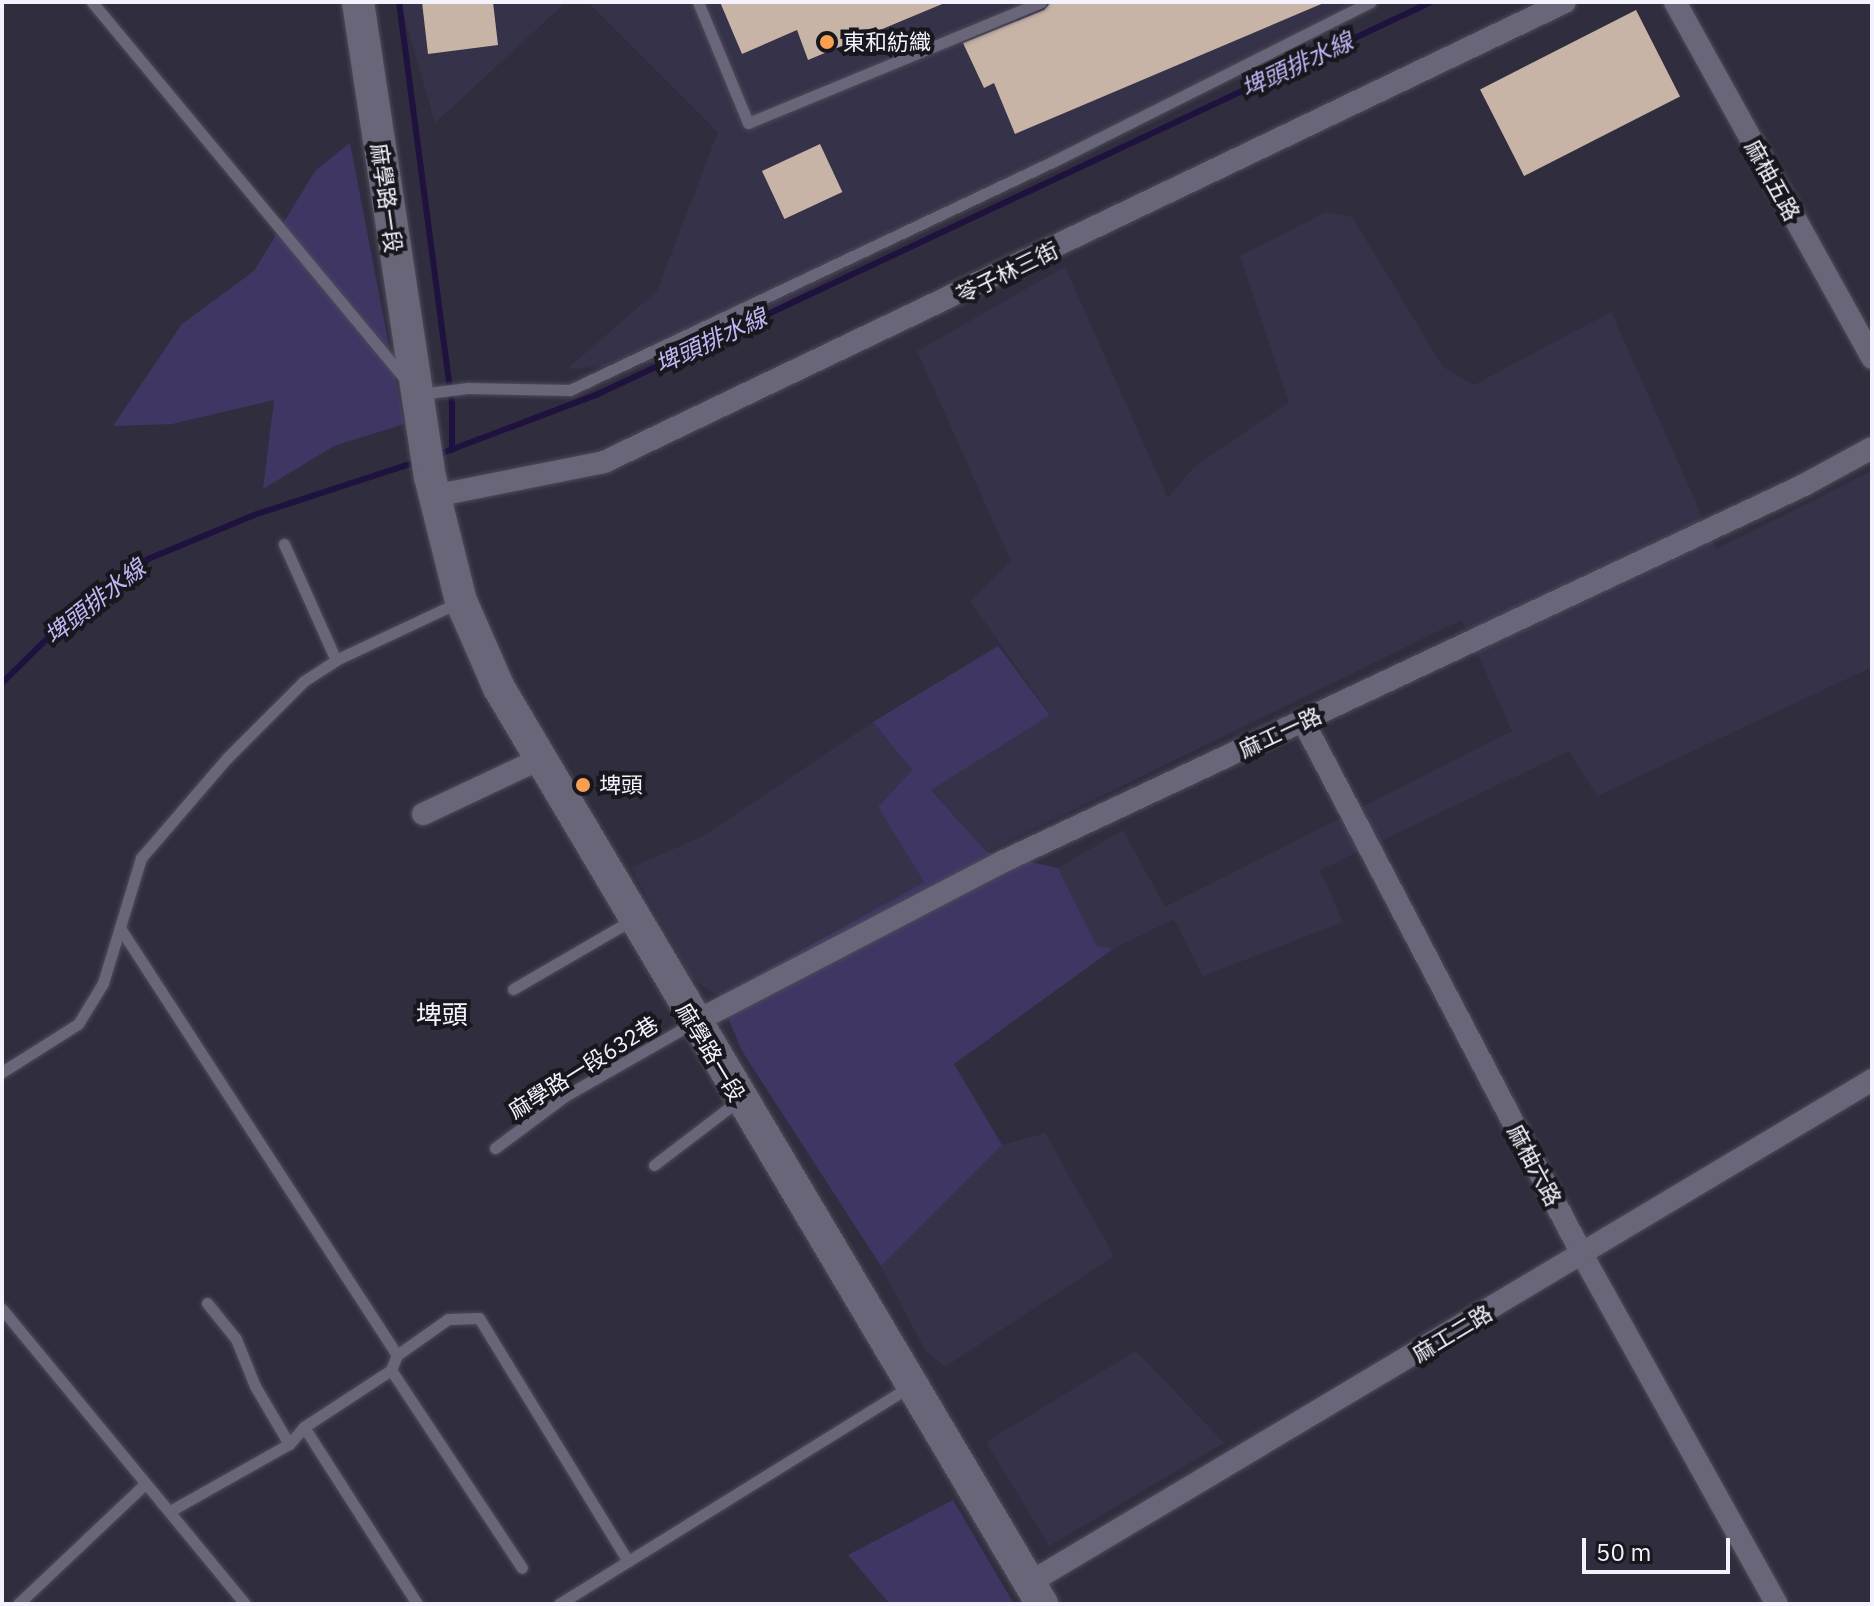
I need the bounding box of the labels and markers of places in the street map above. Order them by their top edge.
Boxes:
place label: 東和紡織 [843,29,931,55]
marker: 東和紡織 [818,33,836,51]
place label: 埤頭 [599,772,643,798]
marker: 埤頭 [574,776,592,794]

